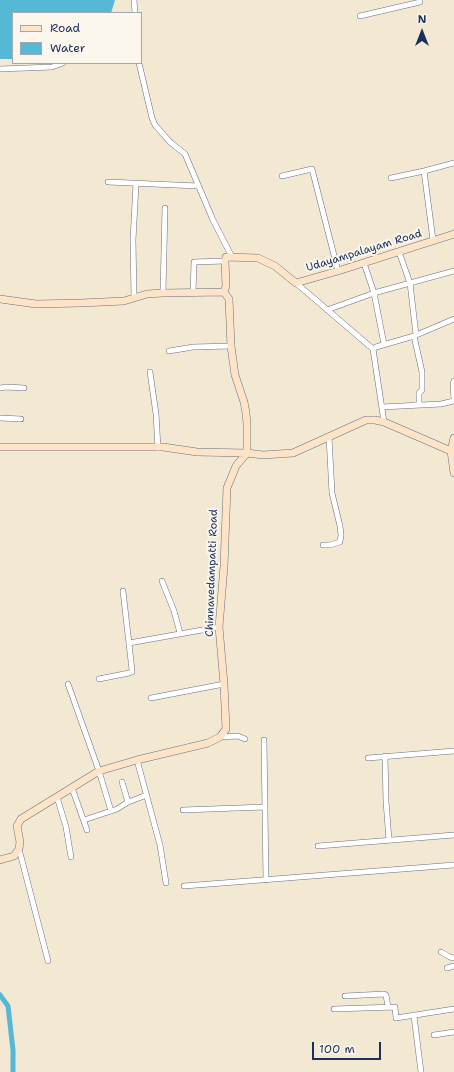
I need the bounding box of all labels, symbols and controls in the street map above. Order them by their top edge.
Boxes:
legend [12,12,142,64]
north arrow [402,12,442,52]
text: N [418,12,426,27]
text: Road [50,20,80,36]
text: Water [50,40,85,56]
street label: Udayampalayam Road [305,227,423,275]
street label: Chinnavedampatti Road [203,509,221,637]
scale bar [314,1034,383,1060]
text: 100 m [319,1041,355,1057]

